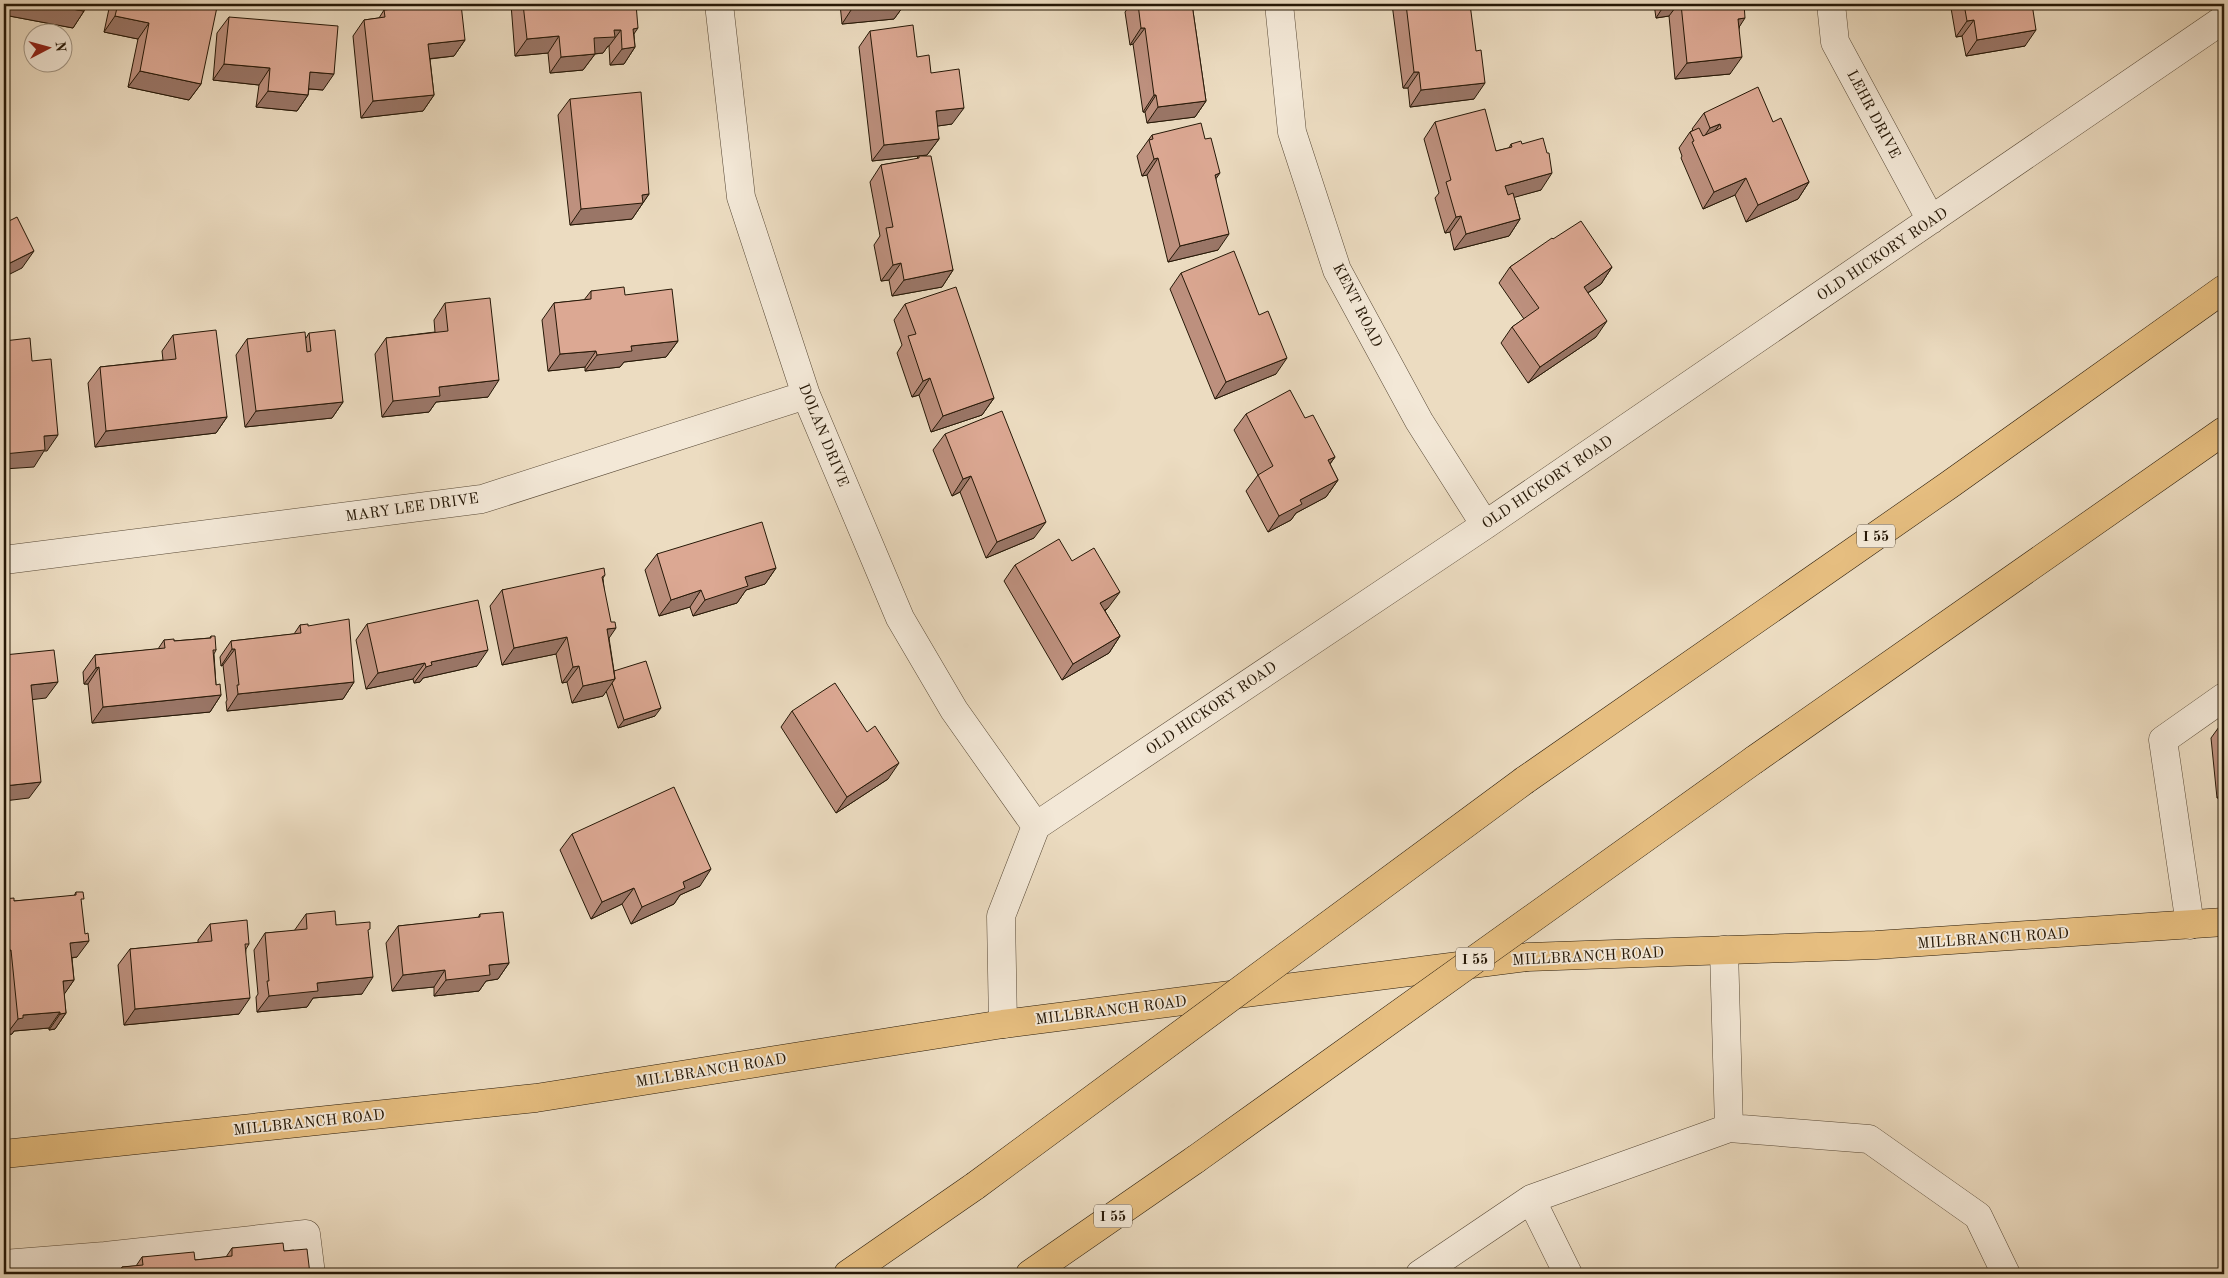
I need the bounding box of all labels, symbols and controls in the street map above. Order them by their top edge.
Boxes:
north arrow [22,22,72,72]
text: N [52,41,67,53]
street label: LEHR DRIVE [1843,68,1902,161]
street label: OLD HICKORY ROAD [1815,206,1951,305]
street label: KENT ROAD [1329,261,1384,350]
street label: DOLAN DRIVE [795,382,850,489]
street label: OLD HICKORY ROAD [1480,434,1616,533]
street label: MARY LEE DRIVE [345,492,480,525]
road number: I 55 [1857,524,1895,548]
street label: OLD HICKORY ROAD [1144,660,1280,759]
street label: MILLBRANCH ROAD [1917,927,2070,952]
street label: MILLBRANCH ROAD [1512,946,1664,969]
road number: I 55 [1456,948,1494,971]
street label: MILLBRANCH ROAD [1035,995,1188,1028]
street label: MILLBRANCH ROAD [635,1052,788,1091]
street label: MILLBRANCH ROAD [233,1108,386,1139]
road number: I 55 [1094,1204,1132,1228]

